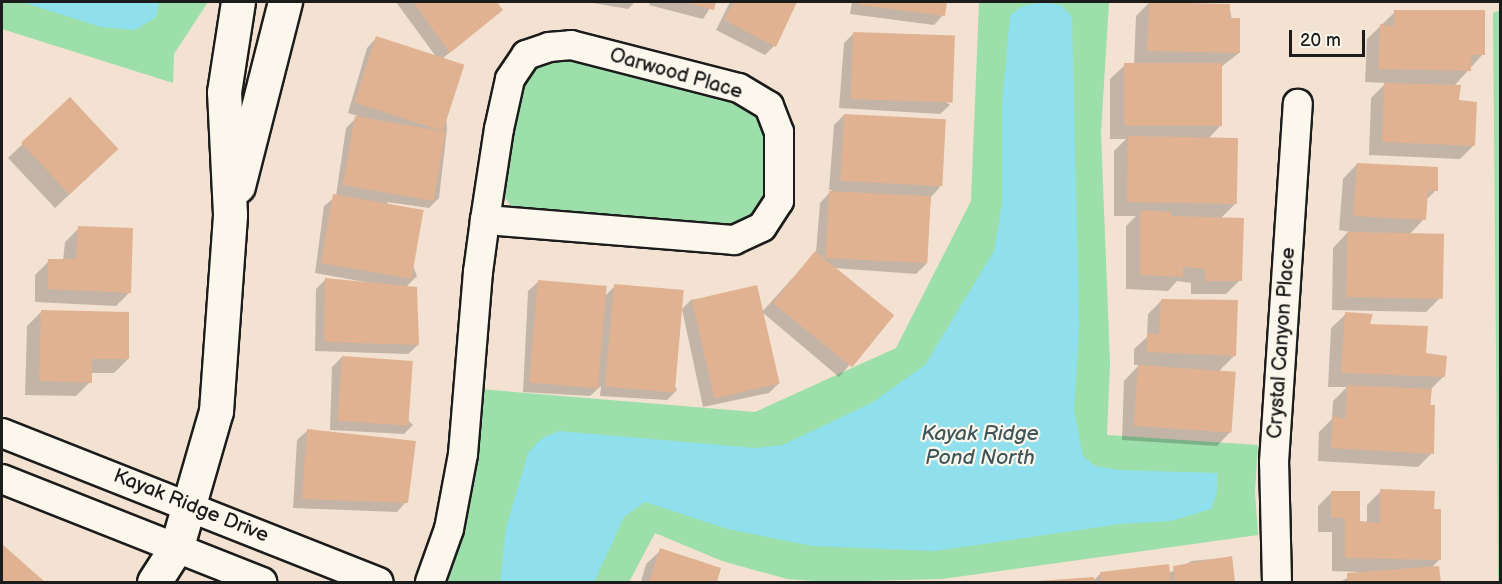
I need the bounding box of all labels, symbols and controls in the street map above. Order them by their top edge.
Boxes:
scale bar [1292,18,1368,56]
text: 20 m [1300,30,1341,51]
street label: Oarwood Place [607,44,745,104]
street label: Crystal Canyon Place [1263,246,1301,440]
water label: Kayak Ridge Pond North [921,421,1039,471]
street label: Kayak Ridge Drive [110,464,272,548]

